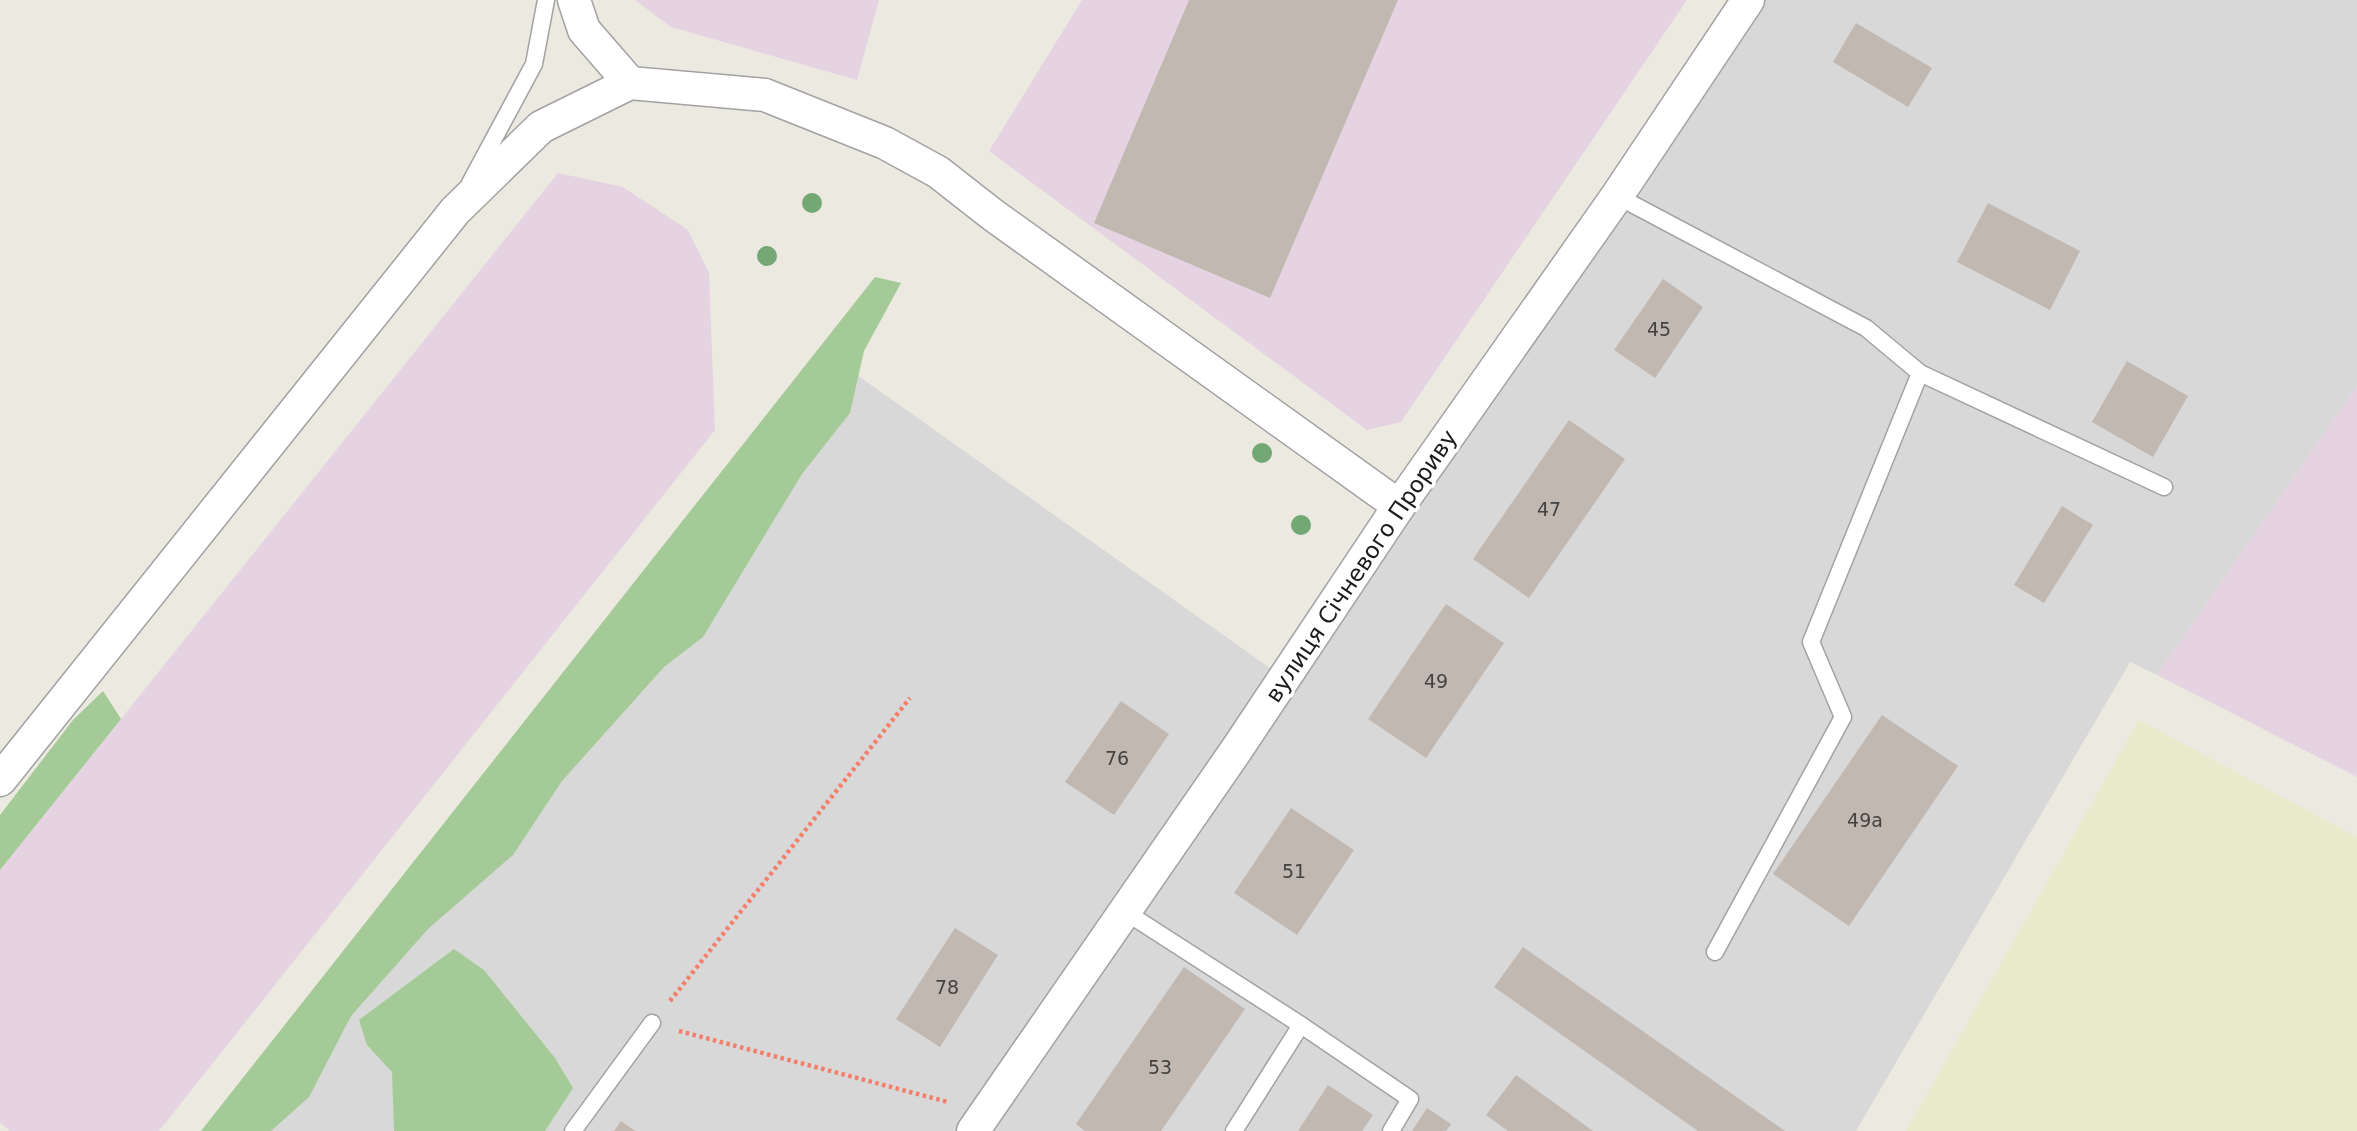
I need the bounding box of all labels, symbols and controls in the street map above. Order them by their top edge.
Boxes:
house number: 45 [1647,318,1671,340]
street label: вулиця Січневого Прориву [1260,425,1462,707]
house number: 47 [1537,498,1561,520]
house number: 49 [1424,670,1448,692]
house number: 76 [1105,747,1129,769]
house number: 49а [1847,809,1883,831]
house number: 51 [1282,860,1306,882]
house number: 78 [935,976,959,998]
house number: 53 [1148,1056,1172,1078]

